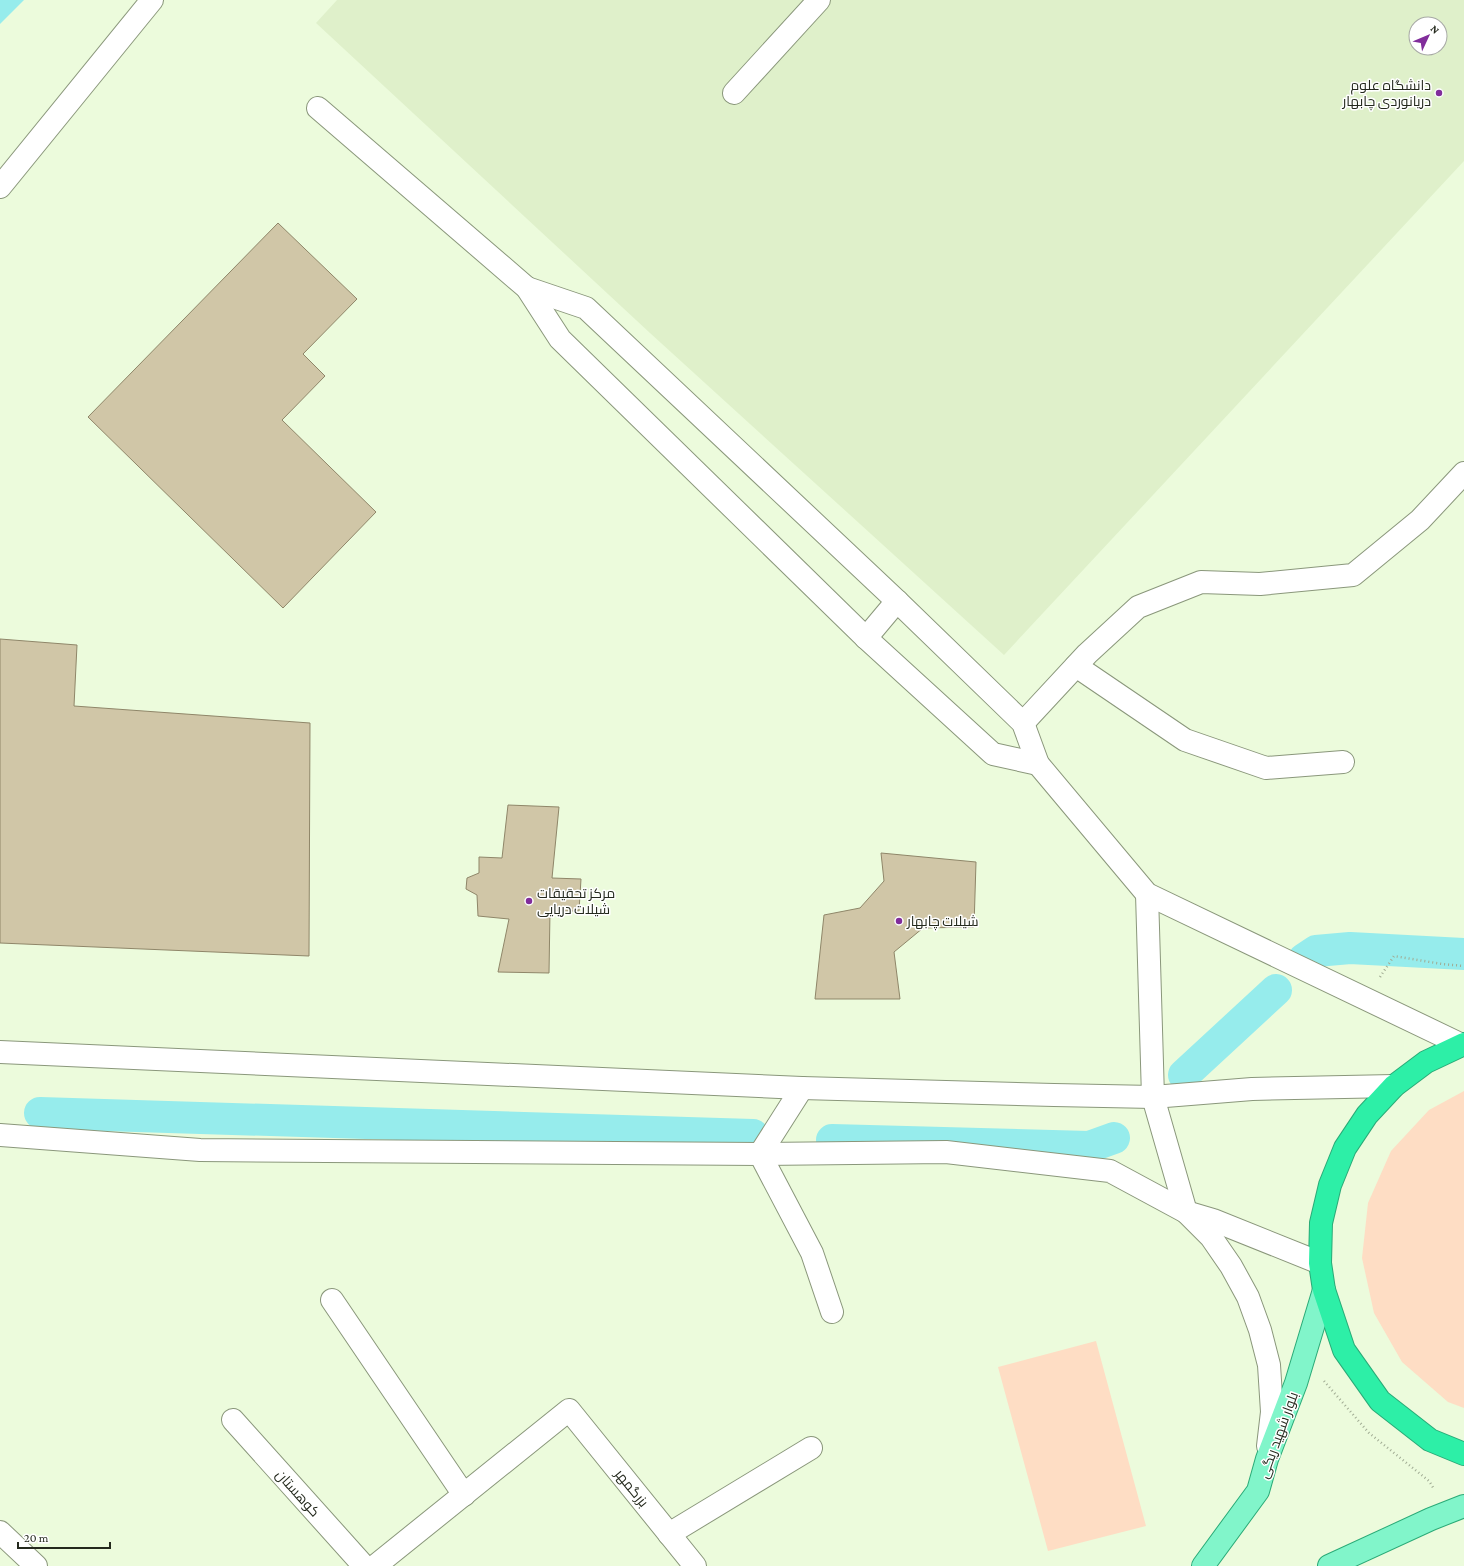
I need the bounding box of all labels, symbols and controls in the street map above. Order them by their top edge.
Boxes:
north arrow [1408,16,1448,56]
text: N [1428,22,1442,36]
place label: دانشگاه علوم دریانوردی چابهار [1342,77,1431,111]
marker: دانشگاه علوم دریانوردی چابهار [1434,88,1444,98]
place label: مرکز تحقیقات شیلات دریایی [537,885,615,917]
marker: مرکز تحقیقات شیلات دریایی [524,896,534,906]
place label: شیلات چابهار [906,913,978,931]
marker: شیلات چابهار [894,916,904,926]
street label: بلوار شهید ریگی [1255,1390,1301,1480]
street label: بزرگمهر [611,1465,652,1510]
street label: کوهستان [273,1466,323,1520]
scale bar [18,1524,110,1550]
text: 20 m [24,1531,49,1545]

